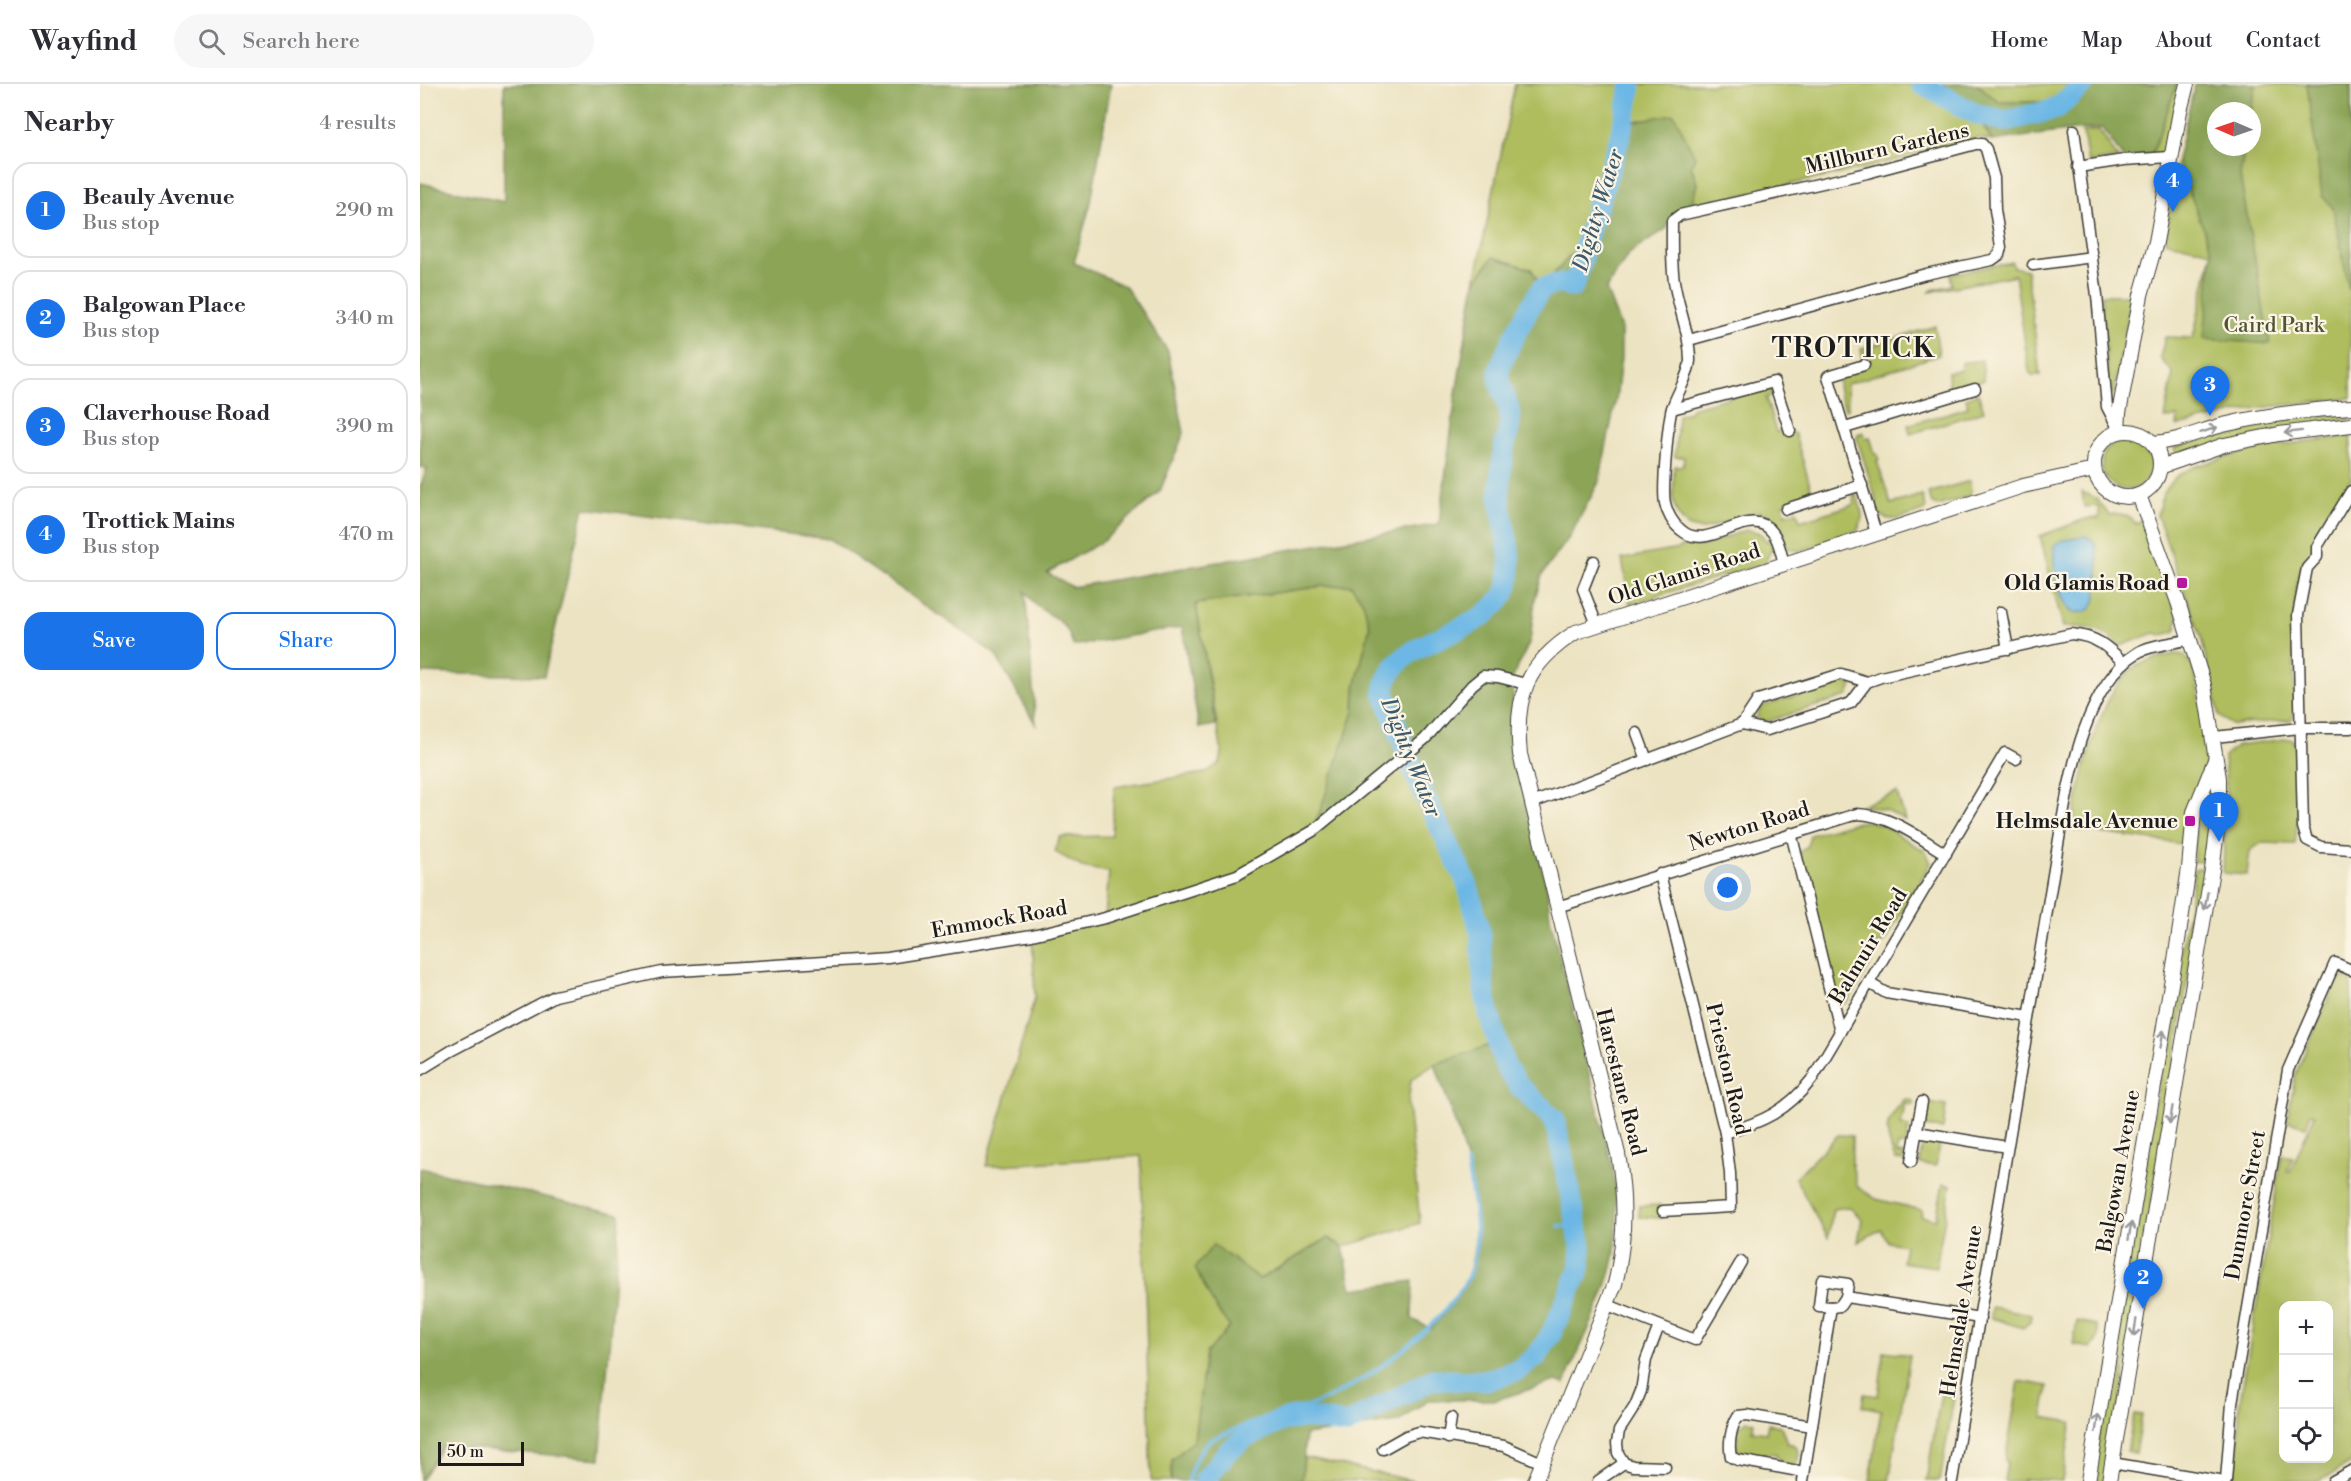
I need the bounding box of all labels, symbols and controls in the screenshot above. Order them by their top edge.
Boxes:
search box [174,14,594,68]
text: Wayfind [30,24,138,59]
icon: search [195,25,228,58]
text: Search here [243,28,360,55]
text: Home [1991,28,2048,54]
text: Map [2081,28,2123,54]
text: About [2156,28,2213,54]
text: Contact [2246,28,2321,54]
north arrow [2207,102,2261,156]
text: Nearby [24,107,114,139]
text: 4 results [319,111,396,136]
street label: Millburn Gardens [1803,117,1972,180]
water label: Dighty Water [1567,145,1630,276]
pin: 4 [2154,162,2192,212]
text: Beauly Avenue [83,184,235,211]
text: 1 [41,198,50,223]
text: 290 m [336,198,394,223]
text: Bus stop [83,211,160,236]
text: Balgowan Place [83,292,246,319]
text: 2 [39,306,52,331]
text: 340 m [336,306,394,331]
park label: Caird Park [2224,313,2325,339]
text: Bus stop [83,319,160,344]
district label: TROTTICK [1772,332,1936,366]
pin: 3 [2190,366,2230,416]
text: Claverhouse Road [83,400,270,427]
text: 3 [39,414,52,439]
text: 390 m [336,414,394,439]
one-way arrow [2199,424,2218,435]
text: Bus stop [83,427,160,452]
one-way arrow [2284,427,2303,438]
text: Trottick Mains [83,508,235,535]
text: 4 [39,522,52,547]
text: 470 m [338,522,394,547]
text: Bus stop [83,535,160,560]
street label: Old Glamis Road [1605,538,1764,612]
place label: Old Glamis Road [2004,571,2170,597]
marker: Old Glamis Road [2175,576,2189,590]
button: Save [24,612,204,670]
button: Share [216,612,396,670]
water label: Dighty Water [1374,693,1447,822]
pin: 1 [2200,792,2238,842]
street label: Newton Road [1686,796,1813,858]
place label: Helmsdale Avenue [1996,809,2178,835]
marker: Helmsdale Avenue [2183,814,2197,828]
your location [1713,873,1742,902]
street label: Balmuir Road [1823,884,1914,1010]
one-way arrow [2201,891,2212,911]
street label: Emmock Road [929,895,1069,945]
street label: Prieston Road [1699,1000,1755,1138]
street label: Harestane Road [1589,1006,1651,1159]
one-way arrow [2157,1029,2168,1049]
street label: Balgowan Avenue [2092,1088,2146,1256]
one-way arrow [2165,1104,2176,1124]
street label: Dunmore Street [2220,1128,2272,1282]
one-way arrow [2124,1222,2135,1241]
street label: Helmsdale Avenue [1936,1223,1988,1399]
pin: 2 [2124,1260,2162,1309]
map controls [2279,1301,2333,1463]
button: + [2279,1301,2333,1355]
one-way arrow [2129,1317,2140,1337]
button: − [2279,1355,2333,1409]
button: locate [2279,1409,2333,1463]
one-way arrow [2092,1414,2103,1434]
scale bar [438,1439,524,1466]
text: 50 m [447,1442,484,1462]

